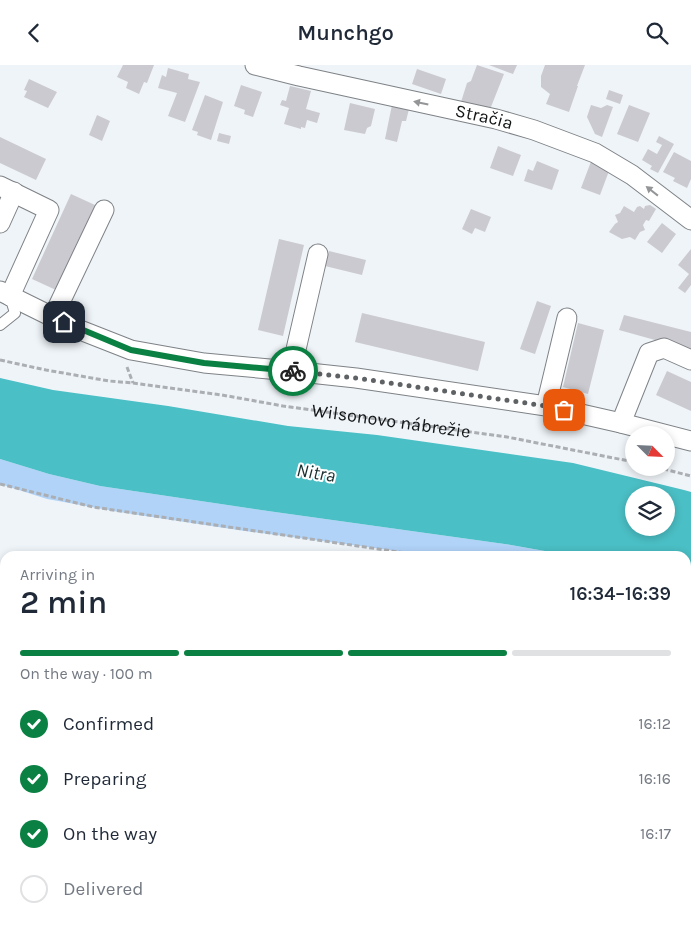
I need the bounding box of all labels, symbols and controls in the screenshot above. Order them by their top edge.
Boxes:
icon: back [20,19,48,47]
icon: search [643,19,671,47]
text: Munchgo [297,20,394,46]
one-way arrow [414,99,429,107]
street label: Stračia [453,99,516,134]
one-way arrow [646,185,659,196]
pin [43,301,85,343]
icon: home [50,308,78,336]
courier [268,346,318,396]
icon: bike [279,357,307,385]
pin [543,389,585,431]
icon: bag [550,396,578,424]
street label: Wilsonovo nábrežie [310,399,472,443]
north arrow [625,426,675,476]
map controls [625,426,675,536]
water label: Nitra [295,459,337,487]
button: layers [625,486,675,536]
text: Arriving in [20,565,95,584]
text: 16:34–16:39 [570,583,671,605]
text: 2 min [20,584,107,621]
text: On the way · 100 m [20,664,153,683]
icon: check [20,710,48,738]
text: Confirmed [63,713,154,735]
text: 16:12 [638,714,671,733]
icon: check [20,765,48,793]
text: Preparing [63,768,146,790]
text: 16:16 [638,769,671,788]
icon: check [20,820,48,848]
text: On the way [63,823,157,845]
text: 16:17 [640,824,671,843]
text: Delivered [63,878,143,900]

